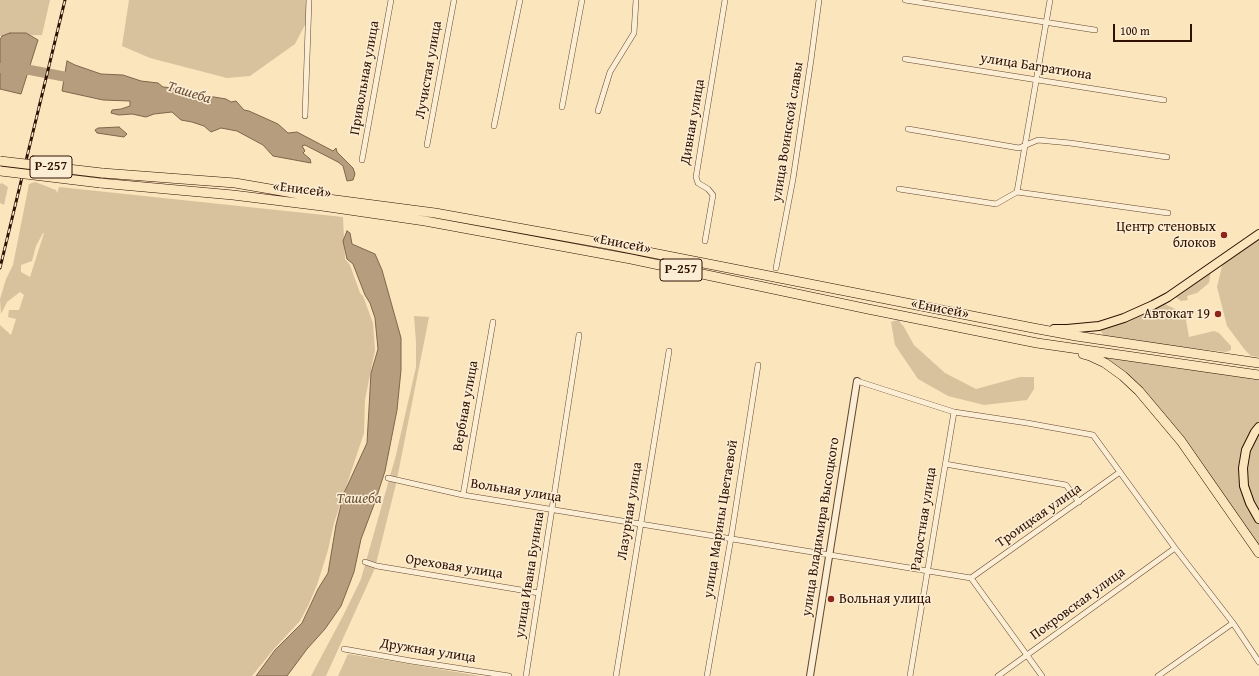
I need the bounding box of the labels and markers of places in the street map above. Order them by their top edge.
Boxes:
place label: Центр стеновых блоков [1116,219,1216,252]
marker: Центр стеновых блоков [1219,230,1229,240]
place label: Автокат 19 [1143,306,1210,322]
marker: Автокат 19 [1213,309,1223,319]
place label: Вольная улица [839,591,931,607]
marker: Вольная улица [826,594,836,604]

